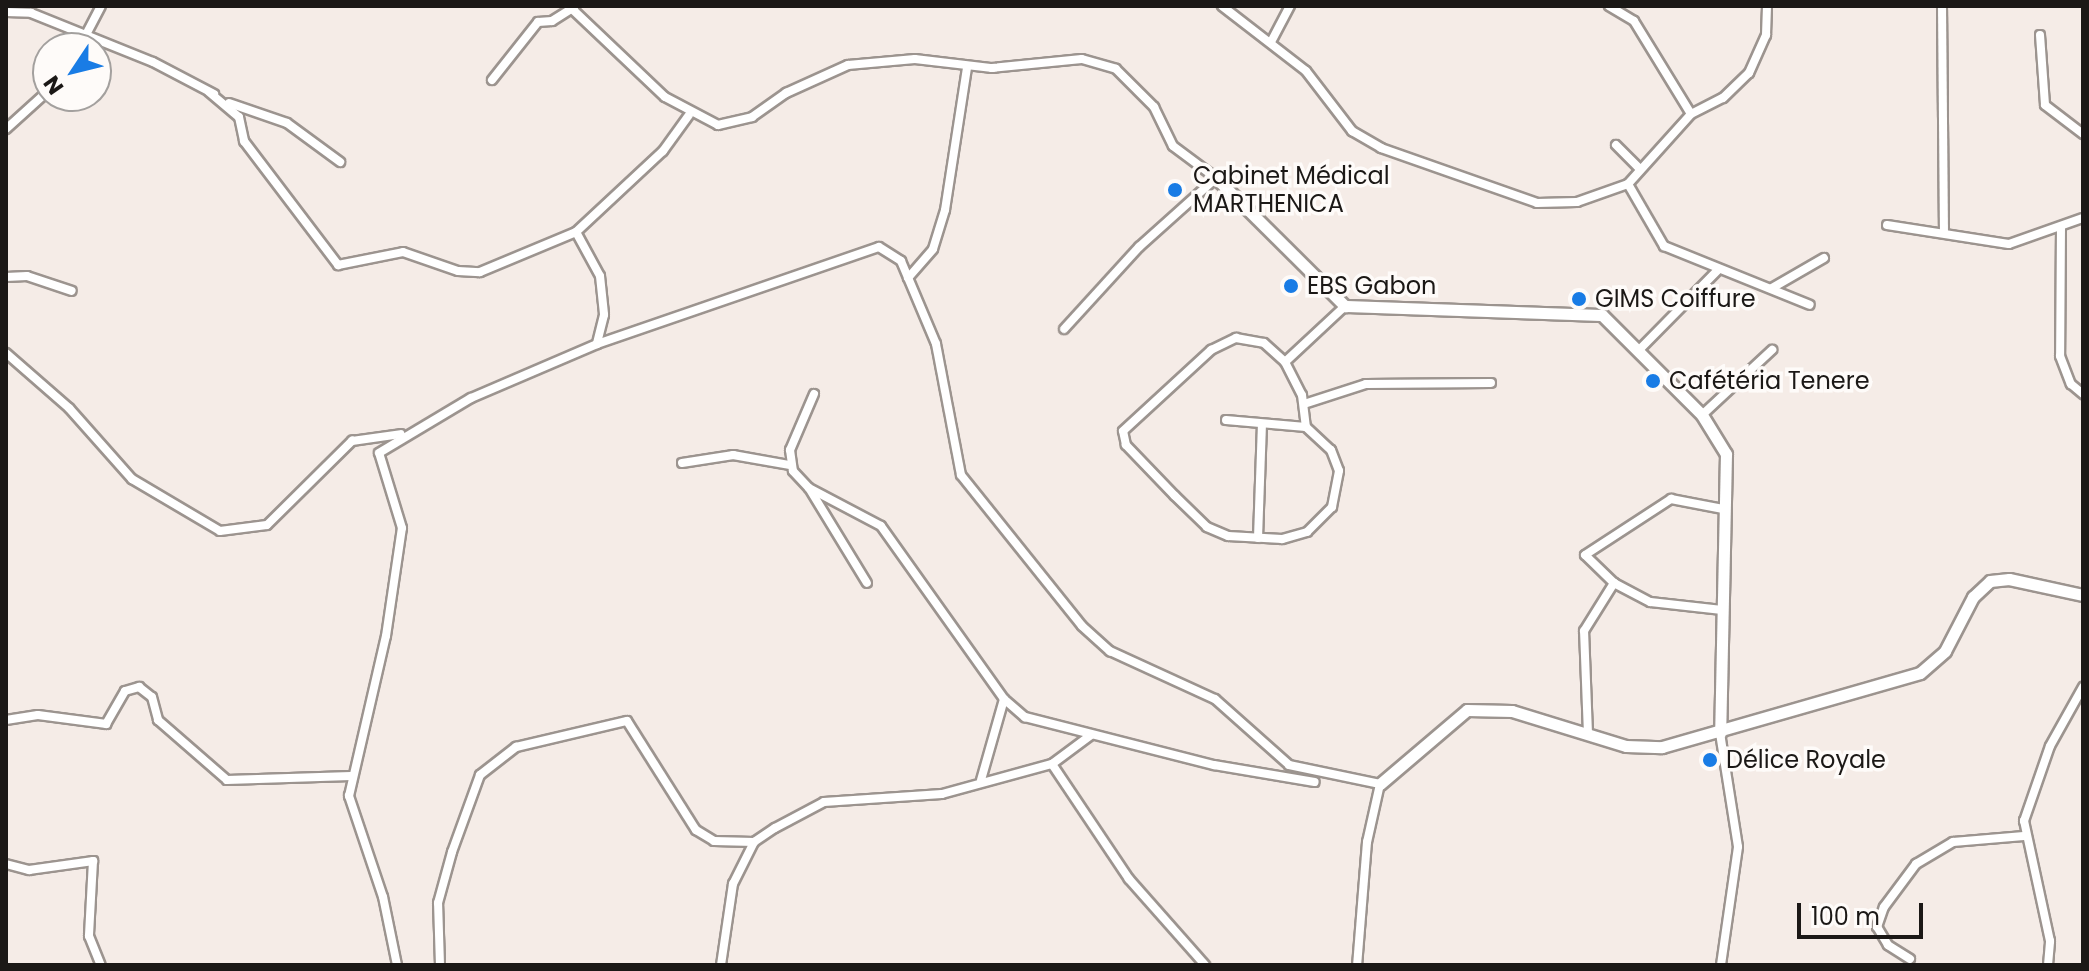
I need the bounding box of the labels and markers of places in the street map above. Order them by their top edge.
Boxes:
place label: Cabinet Médical MARTHENICA [1193,162,1390,218]
marker: Cabinet Médical MARTHENICA [1164,179,1186,201]
place label: EBS Gabon [1307,272,1436,300]
marker: EBS Gabon [1282,277,1300,295]
place label: GIMS Coiffure [1595,285,1756,313]
marker: GIMS Coiffure [1570,290,1588,308]
place label: Cafétéria Tenere [1669,367,1870,395]
marker: Cafétéria Tenere [1644,372,1662,390]
place label: Délice Royale [1726,746,1886,774]
marker: Délice Royale [1701,751,1719,769]

